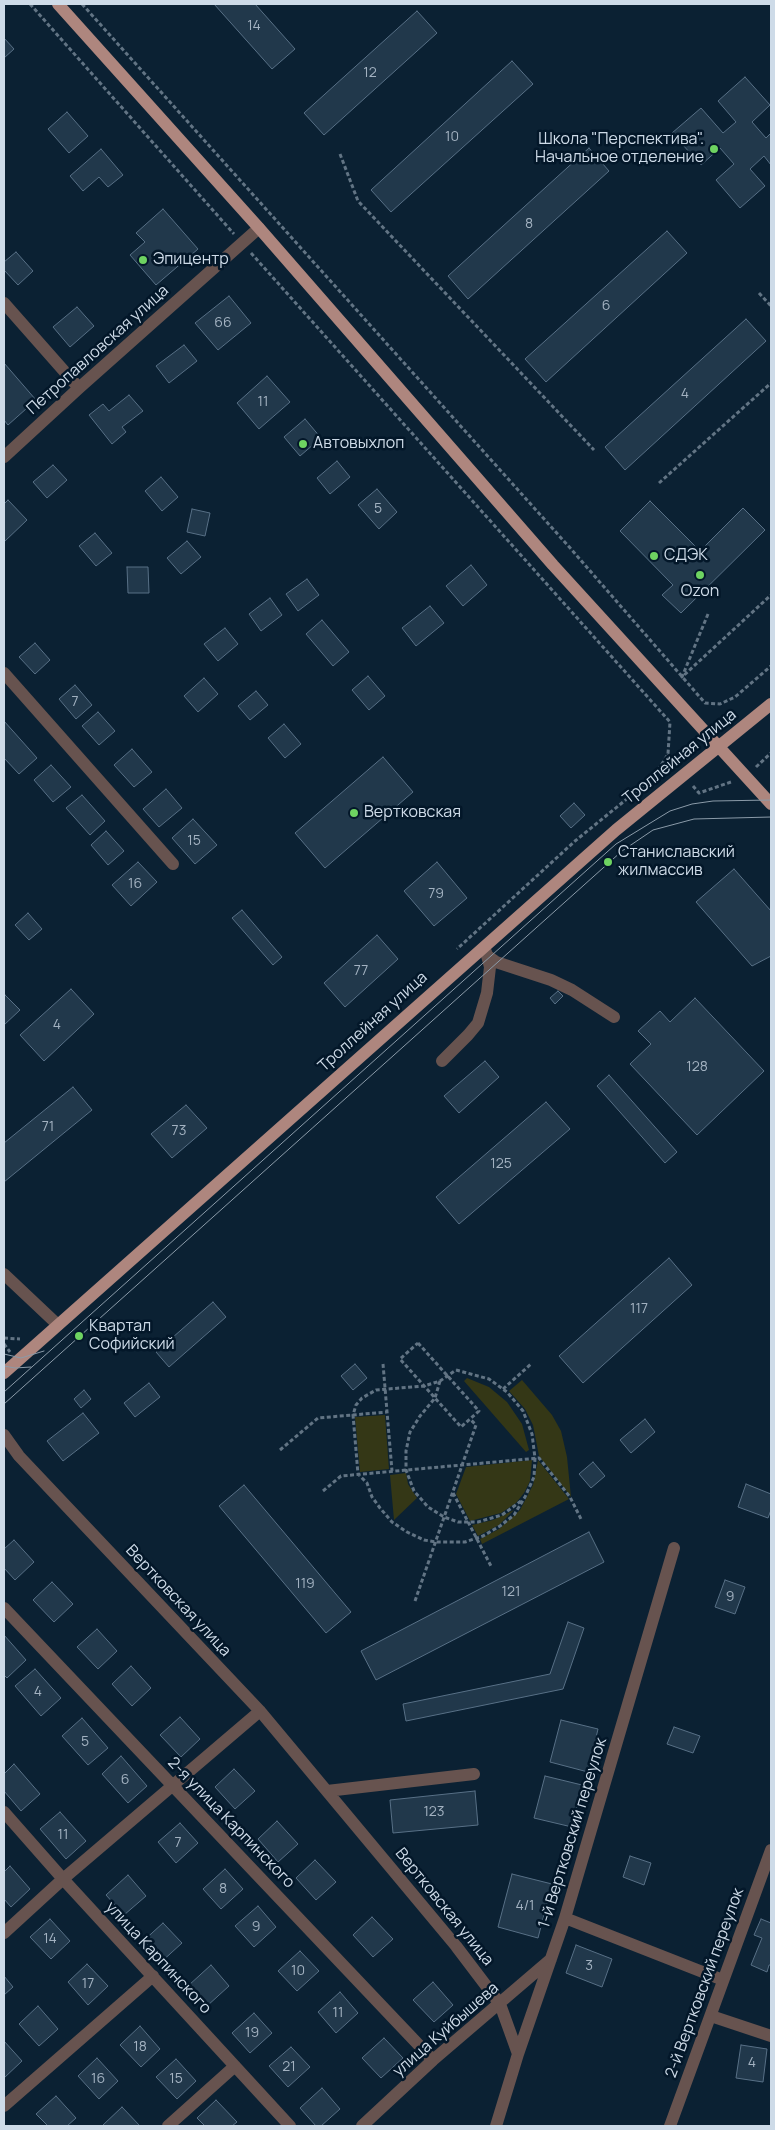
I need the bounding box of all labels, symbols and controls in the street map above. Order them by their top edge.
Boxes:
house number: 14 [247,18,261,34]
house number: 12 [363,65,377,81]
house number: 10 [445,129,459,145]
place label: Школа "Перспектива". Начальное отделение [535,130,704,168]
marker: Школа "Перспектива". Начальное отделение [708,143,720,155]
house number: 8 [525,216,533,232]
place label: Эпицентр [153,250,229,270]
marker: Эпицентр [137,254,149,266]
street label: Петропавловская улица [23,281,173,419]
house number: 6 [602,298,610,314]
house number: 66 [214,315,232,331]
house number: 4 [681,386,689,402]
house number: 11 [258,394,268,410]
place label: Автовыхлоп [313,434,404,454]
marker: Автовыхлоп [297,438,309,450]
house number: 5 [374,501,382,517]
place label: СДЭК [664,546,708,566]
marker: СДЭК [648,550,660,562]
marker: Ozon [694,569,706,581]
place label: Ozon [681,582,719,602]
house number: 7 [71,694,79,710]
street label: Троллейная улица [620,705,740,809]
place label: Вертковская [364,803,461,823]
marker: Вертковская [348,807,360,819]
house number: 15 [187,833,201,849]
place label: Станиславский жилмассив [618,843,735,881]
marker: Станиславский жилмассив [602,856,614,868]
house number: 16 [128,876,142,892]
house number: 79 [428,886,444,902]
house number: 77 [354,963,368,979]
street label: Троллейная улица [315,968,431,1076]
house number: 4 [53,1017,61,1033]
house number: 128 [686,1059,708,1075]
house number: 71 [42,1119,54,1135]
house number: 73 [172,1123,186,1139]
house number: 125 [490,1156,512,1172]
house number: 117 [630,1301,648,1317]
place label: Квартал Софийский [89,1317,175,1355]
marker: Квартал Софийский [73,1330,85,1342]
street label: Вертковская улица [121,1541,235,1661]
house number: 119 [295,1576,315,1592]
house number: 121 [502,1584,520,1600]
house number: 9 [726,1589,734,1605]
house number: 4 [34,1684,42,1700]
house number: 5 [81,1734,89,1750]
street label: 1-й Вертковский переулок [535,1736,611,1930]
street label: 2-я улица Карпинского [163,1754,299,1892]
house number: 6 [121,1772,129,1788]
house number: 123 [423,1804,445,1820]
house number: 11 [58,1827,68,1843]
house number: 7 [174,1835,182,1851]
street label: Вертковская улица [391,1844,497,1970]
house number: 8 [219,1881,227,1897]
street label: 2-й Вертковский переулок [662,1885,748,2081]
street label: улица Карпинского [101,1898,215,2018]
house number: 4/1 [515,1898,535,1914]
house number: 9 [252,1919,260,1935]
house number: 14 [43,1931,57,1947]
house number: 3 [585,1958,593,1974]
house number: 10 [291,1963,305,1979]
house number: 17 [82,1976,94,1992]
street label: улица Куйбышева [389,1979,503,2081]
house number: 11 [333,2005,343,2021]
house number: 19 [245,2025,259,2041]
house number: 18 [133,2039,147,2055]
house number: 4 [748,2055,756,2071]
house number: 21 [282,2059,296,2075]
house number: 16 [91,2071,105,2087]
house number: 15 [169,2071,183,2087]

